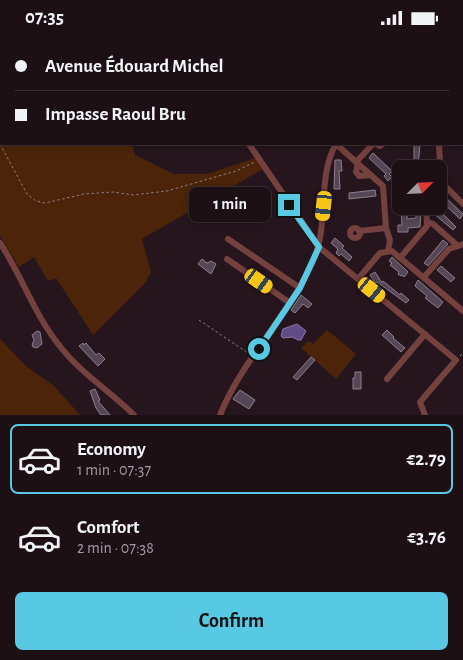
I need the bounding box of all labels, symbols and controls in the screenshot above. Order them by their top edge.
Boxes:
text: 07:35 [25,8,64,27]
text: Avenue Édouard Michel [45,57,223,76]
text: Impasse Raoul Bru [45,105,186,124]
north arrow [392,160,448,215]
map controls [392,160,447,215]
callout: 1 min [189,187,272,223]
car [314,190,333,222]
route end [278,194,300,216]
text: 1 min [213,196,247,212]
car [242,266,275,296]
car [355,275,388,305]
route start [248,338,270,360]
icon: car [17,437,62,482]
text: Economy [77,440,146,459]
text: €2.79 [406,450,446,469]
text: 1 min · 07:37 [77,462,151,478]
icon: car [17,515,62,560]
text: Comfort [77,518,139,537]
text: €3.76 [407,528,446,547]
text: 2 min · 07:38 [77,540,154,556]
button: Confirm [15,592,448,650]

